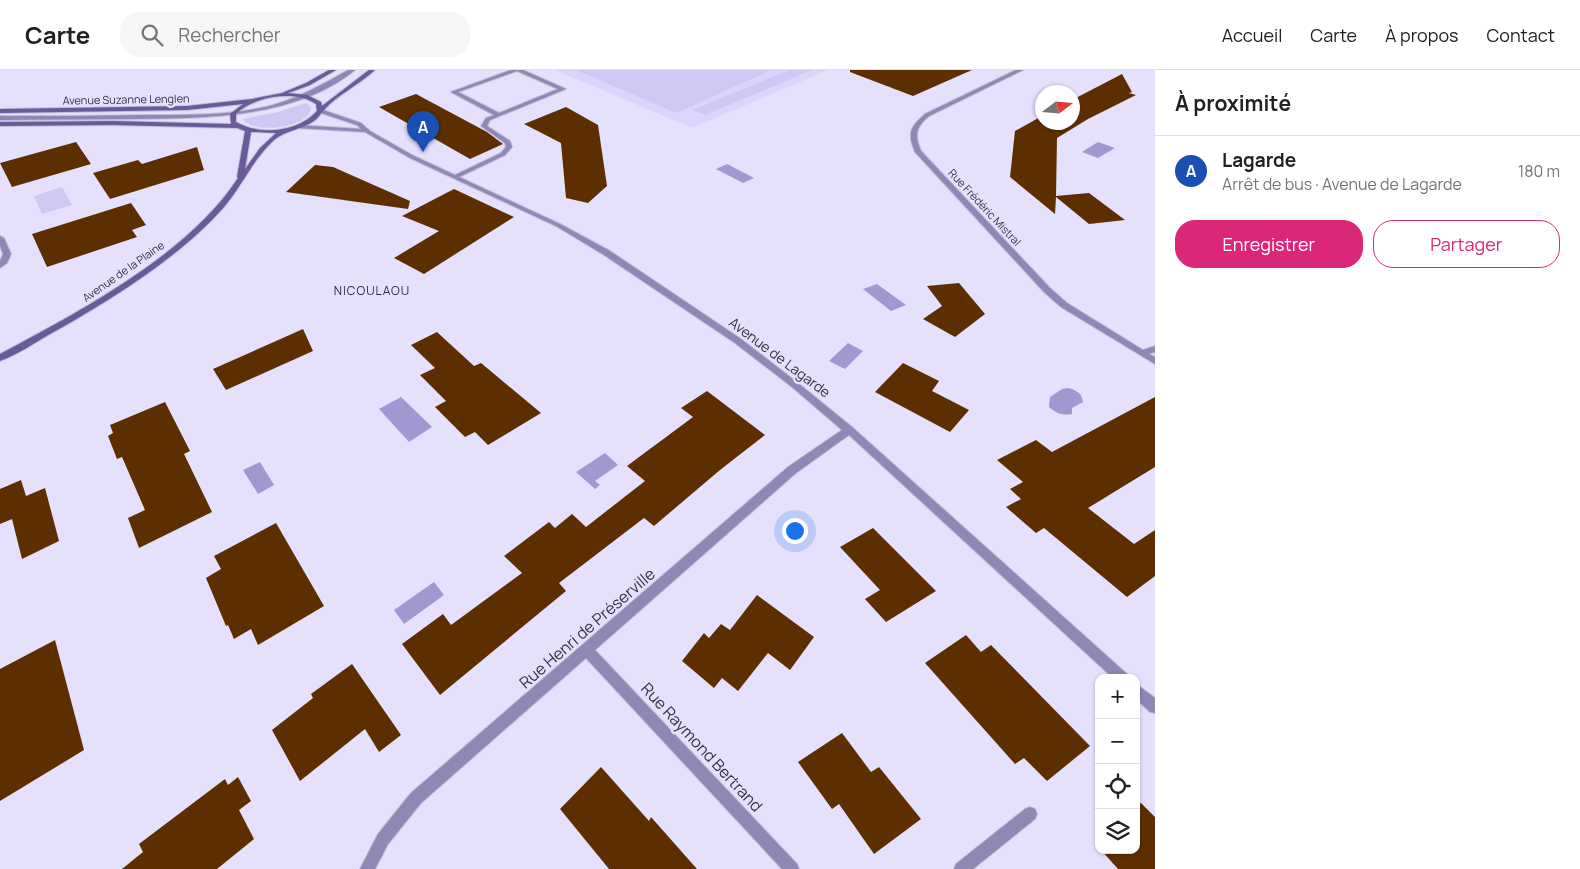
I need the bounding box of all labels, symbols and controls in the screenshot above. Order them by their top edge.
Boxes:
search box [120,12,470,57]
text: Carte [25,18,90,51]
icon: search [138,21,166,49]
text: Rechercher [178,22,281,48]
text: Accueil [1222,23,1282,47]
text: Carte [1310,23,1357,47]
text: À propos [1385,23,1458,47]
text: Contact [1486,23,1555,47]
north arrow [1035,85,1080,130]
text: À proximité [1175,89,1291,117]
street label: Avenue Suzanne Lenglen [63,90,189,108]
pin: A [407,111,439,152]
text: Lagarde [1222,147,1296,173]
text: A [1186,160,1196,182]
text: 180 m [1518,160,1560,182]
street label: Rue Frédéric Mistral [945,165,1025,249]
text: Arrêt de bus · Avenue de Lagarde [1222,173,1462,195]
button: Enregistrer [1175,220,1363,268]
button: Partager [1373,220,1560,268]
street label: Avenue de la Plaine [79,237,167,305]
district label: NICOULAOU [334,282,410,299]
street label: Avenue de Lagarde [725,313,835,401]
your location [782,518,808,544]
street label: Rue Henri de Préserville [514,563,660,693]
map controls [1095,674,1140,854]
button: + [1095,674,1140,719]
street label: Rue Raymond Bertrand [636,678,768,816]
button: − [1095,719,1140,764]
button: locate [1095,764,1140,809]
button: layers [1095,809,1140,854]

